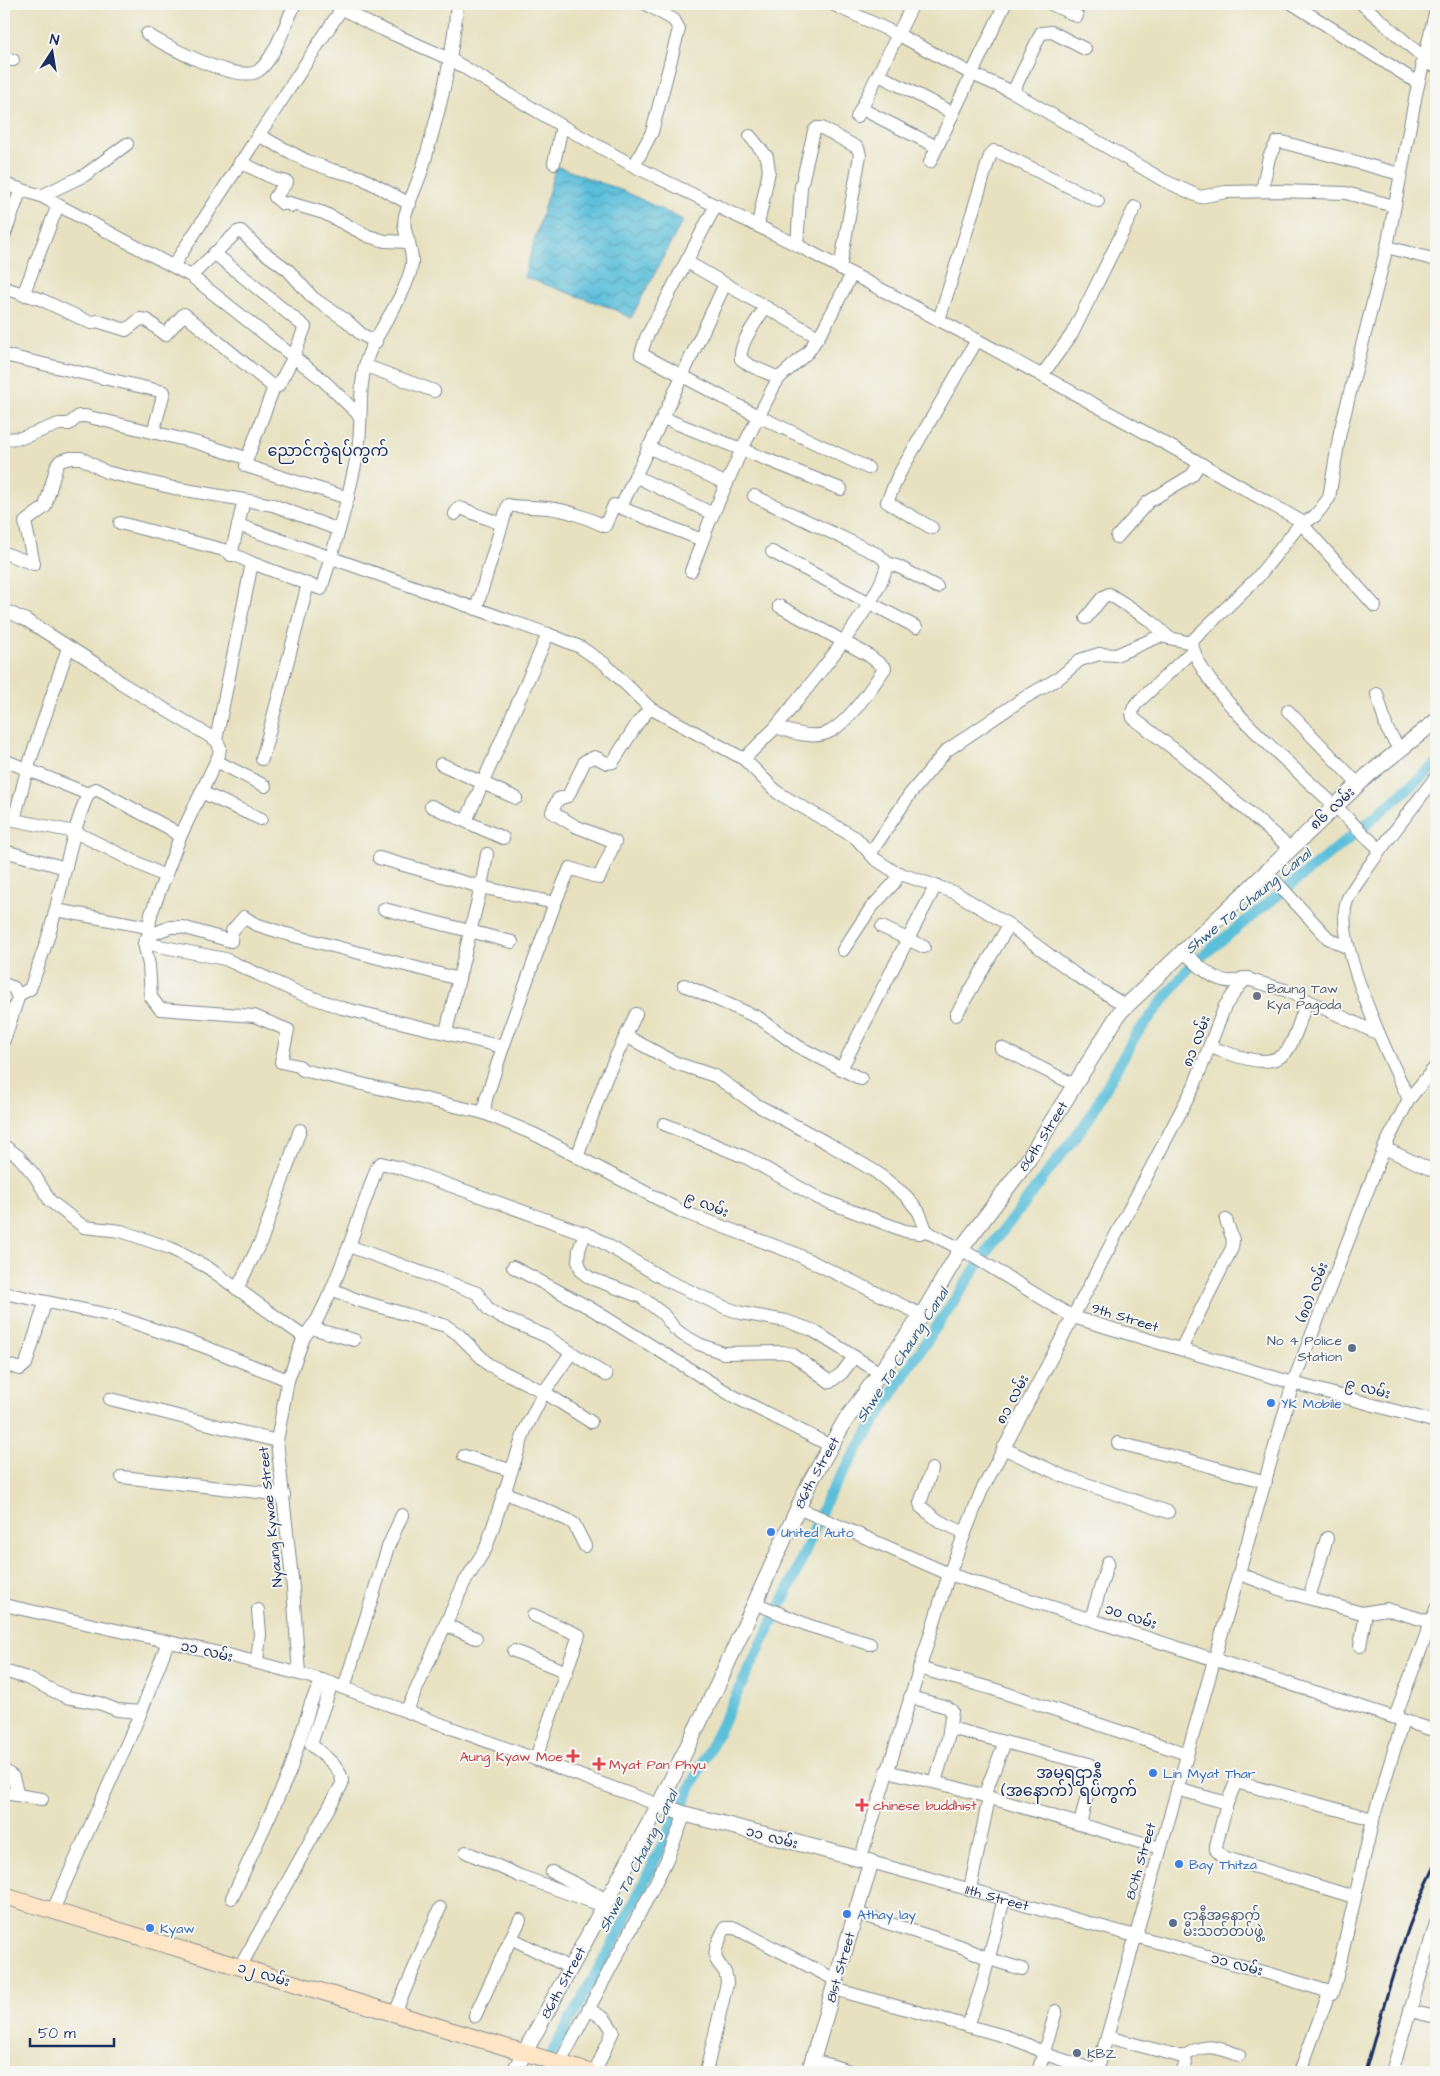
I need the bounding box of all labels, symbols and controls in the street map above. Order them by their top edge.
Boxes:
north arrow [28,28,78,78]
text: N [48,30,61,51]
district label: ညောင်ကွဲရပ်ကွက် [267,439,389,464]
street label: ၈၆ လမ်း [1305,782,1360,835]
water label: Shwe Ta Chaung Canal [1181,843,1318,960]
place label: Baung Taw Kya Pagoda [1267,979,1341,1015]
marker: Baung Taw Kya Pagoda [1251,990,1263,1002]
street label: ၈၁ လမ်း [1177,1012,1216,1070]
street label: 86th Street [1014,1097,1073,1176]
street label: ၉ လမ်း [681,1186,732,1224]
street label: (၈၀) လမ်း [1291,1259,1334,1325]
water label: Shwe Ta Chaung Canal [851,1283,956,1427]
street label: 9th Street [1089,1298,1161,1338]
place label: No 4 Police Station [1267,1331,1342,1367]
marker: No 4 Police Station [1346,1342,1358,1354]
street label: ၈၁ လမ်း [991,1371,1034,1428]
street label: ၉ လမ်း [1343,1372,1393,1406]
place label: YK Mobile [1281,1394,1342,1414]
marker: YK Mobile [1265,1397,1277,1409]
street label: 86th Street [790,1433,845,1512]
street label: Nyaung Kywae Street [254,1445,288,1588]
place label: United Auto [781,1523,854,1543]
marker: United Auto [765,1526,777,1538]
street label: ၁၀ လမ်း [1102,1598,1160,1635]
street label: ၁၁ လမ်း [179,1635,235,1668]
place label: Aung Kyaw Moe [460,1747,563,1767]
marker: Aung Kyaw Moe [567,1750,579,1762]
place label: Myat Pan Phyu [609,1755,706,1775]
marker: Myat Pan Phyu [593,1758,605,1770]
district label: အမရဌာနီ (အနောက်) ရပ်ကွက် [1001,1762,1137,1804]
place label: Lin Myat Thar [1163,1764,1256,1784]
marker: Lin Myat Thar [1147,1767,1159,1779]
water label: Shwe Ta Chaung Canal [594,1785,685,1936]
place label: chinese buddhist [873,1796,977,1816]
marker: chinese buddhist [855,1798,869,1812]
street label: ၁၁ လမ်း [743,1820,800,1855]
street label: 80th Street [1120,1820,1162,1902]
place label: Bay Thitza [1189,1855,1257,1875]
marker: Bay Thitza [1173,1858,1185,1870]
street label: 11th Street [963,1880,1031,1917]
place label: Athay lay [857,1905,916,1925]
place label: ဌာနီအနောက် မီးသတ်တပ်ဖွဲ့ [1183,1905,1265,1942]
marker: Athay lay [841,1908,853,1920]
marker: ဌာနီအနောက် မီးသတ်တပ်ဖွဲ့ [1167,1917,1179,1929]
place label: Kyaw [160,1919,195,1939]
marker: Kyaw [144,1922,156,1934]
street label: 81st Street [821,1929,861,2005]
street label: 86th Street [536,1943,591,2022]
street label: ၁၁ လမ်း [1208,1947,1265,1982]
street label: ၁၂ လမ်း [235,1957,293,1993]
scale bar [30,2016,114,2048]
text: 50 m [38,2023,76,2044]
place label: KBZ [1087,2044,1116,2064]
marker: KBZ [1071,2047,1083,2059]

